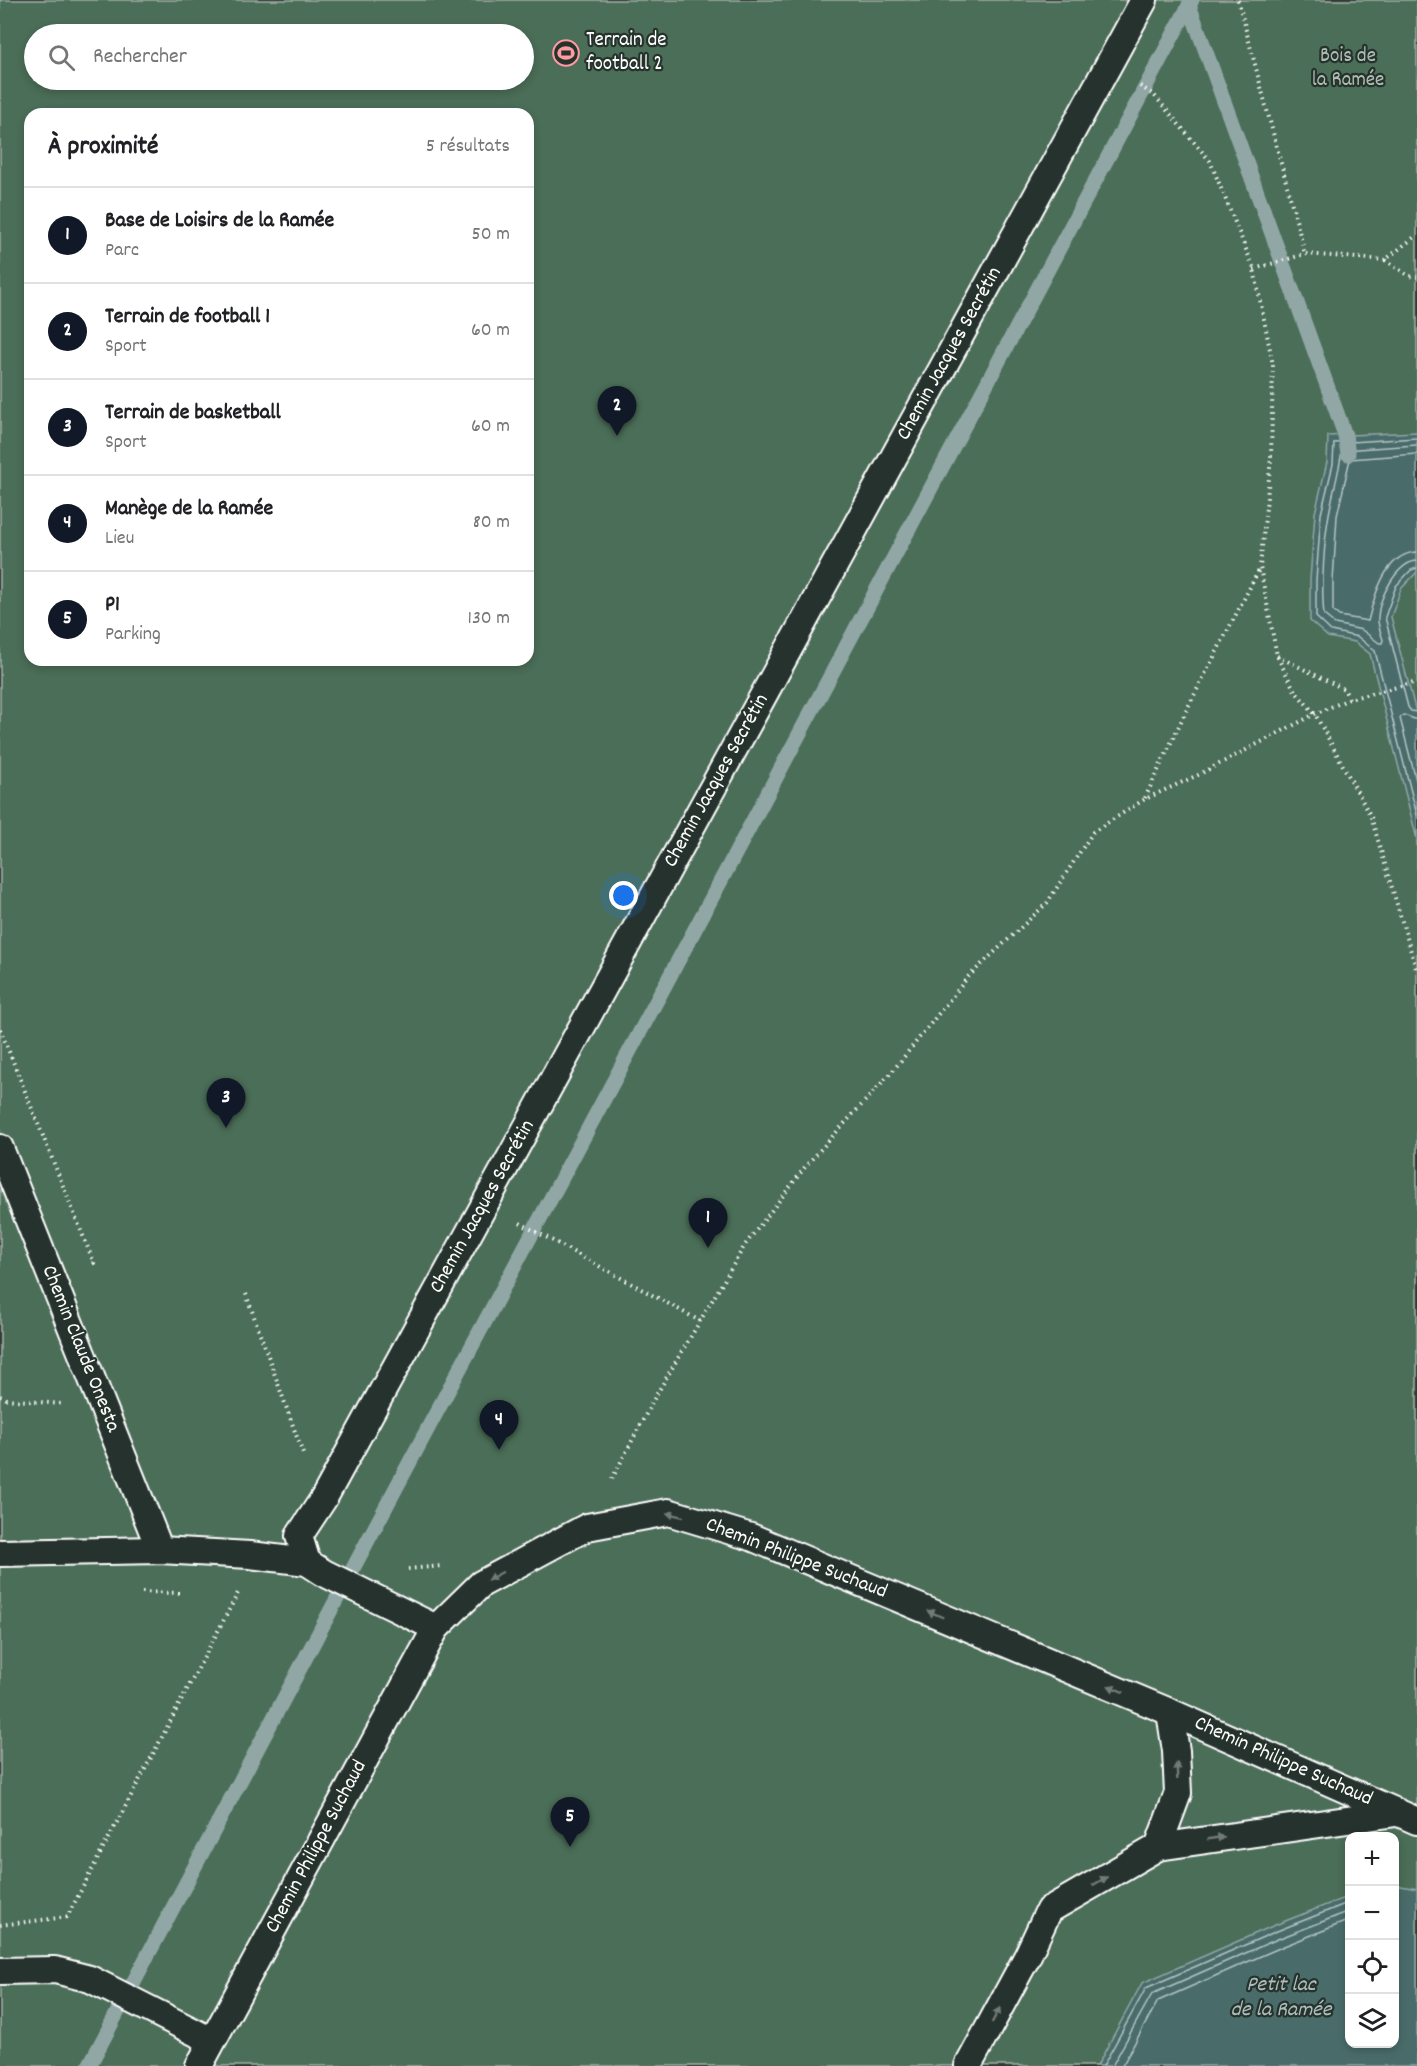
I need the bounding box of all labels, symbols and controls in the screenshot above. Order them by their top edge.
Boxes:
search box [24,24,534,90]
place label: Terrain de football 2 [586,26,667,80]
sports icon: Terrain de football 2 [551,38,581,68]
icon: search [45,41,78,74]
text: Rechercher [93,42,187,73]
park label: Bois de la Ramée [1312,42,1384,96]
text: À proximité [48,129,158,166]
text: 5 résultats [426,133,510,161]
text: Base de Loisirs de la Ramée [105,206,334,237]
text: 1 [65,221,70,249]
text: 50 m [472,221,510,249]
text: Parc [105,237,139,265]
street label: Chemin Jacques Secrétin [890,262,1010,446]
text: Terrain de football 1 [105,302,270,333]
text: 2 [63,317,72,345]
text: 60 m [471,317,510,345]
text: Sport [105,333,147,361]
pin: 2 [598,386,636,436]
text: Terrain de basketball [105,398,281,429]
text: 3 [63,413,72,441]
text: 60 m [471,413,510,441]
text: Sport [105,429,147,457]
text: Manège de la Ramée [105,494,273,525]
text: 4 [63,509,72,537]
text: 80 m [473,509,510,537]
text: Lieu [105,525,134,553]
text: P1 [105,590,120,621]
text: 5 [63,605,72,633]
text: 130 m [468,605,510,633]
text: Parking [105,621,161,649]
street label: Chemin Jacques Secrétin [657,689,777,873]
your location [609,881,638,910]
pin: 3 [206,1078,246,1128]
street label: Chemin Jacques Secrétin [423,1115,543,1299]
pin: 1 [688,1198,728,1248]
street label: Chemin Claude Onesta [33,1261,128,1438]
pin: 4 [480,1400,518,1450]
one-way arrow [666,1509,684,1519]
street label: Chemin Philippe Suchaud [701,1511,891,1607]
one-way arrow [486,1571,503,1581]
one-way arrow [926,1609,944,1619]
one-way arrow [1106,1684,1124,1694]
street label: Chemin Philippe Suchaud [1189,1709,1377,1815]
street label: Chemin Philippe Suchaud [259,1755,375,1939]
one-way arrow [1172,1761,1181,1780]
pin: 5 [550,1798,590,1847]
map controls [1345,1832,1399,2048]
button: + [1345,1832,1399,1886]
one-way arrow [1207,1834,1226,1843]
one-way arrow [1092,1875,1108,1886]
button: − [1345,1886,1399,1940]
button: locate [1345,1940,1399,1994]
water label: Petit lac de la Ramée [1231,1970,1333,2026]
button: layers [1345,1994,1399,2048]
one-way arrow [991,2006,1001,2023]

